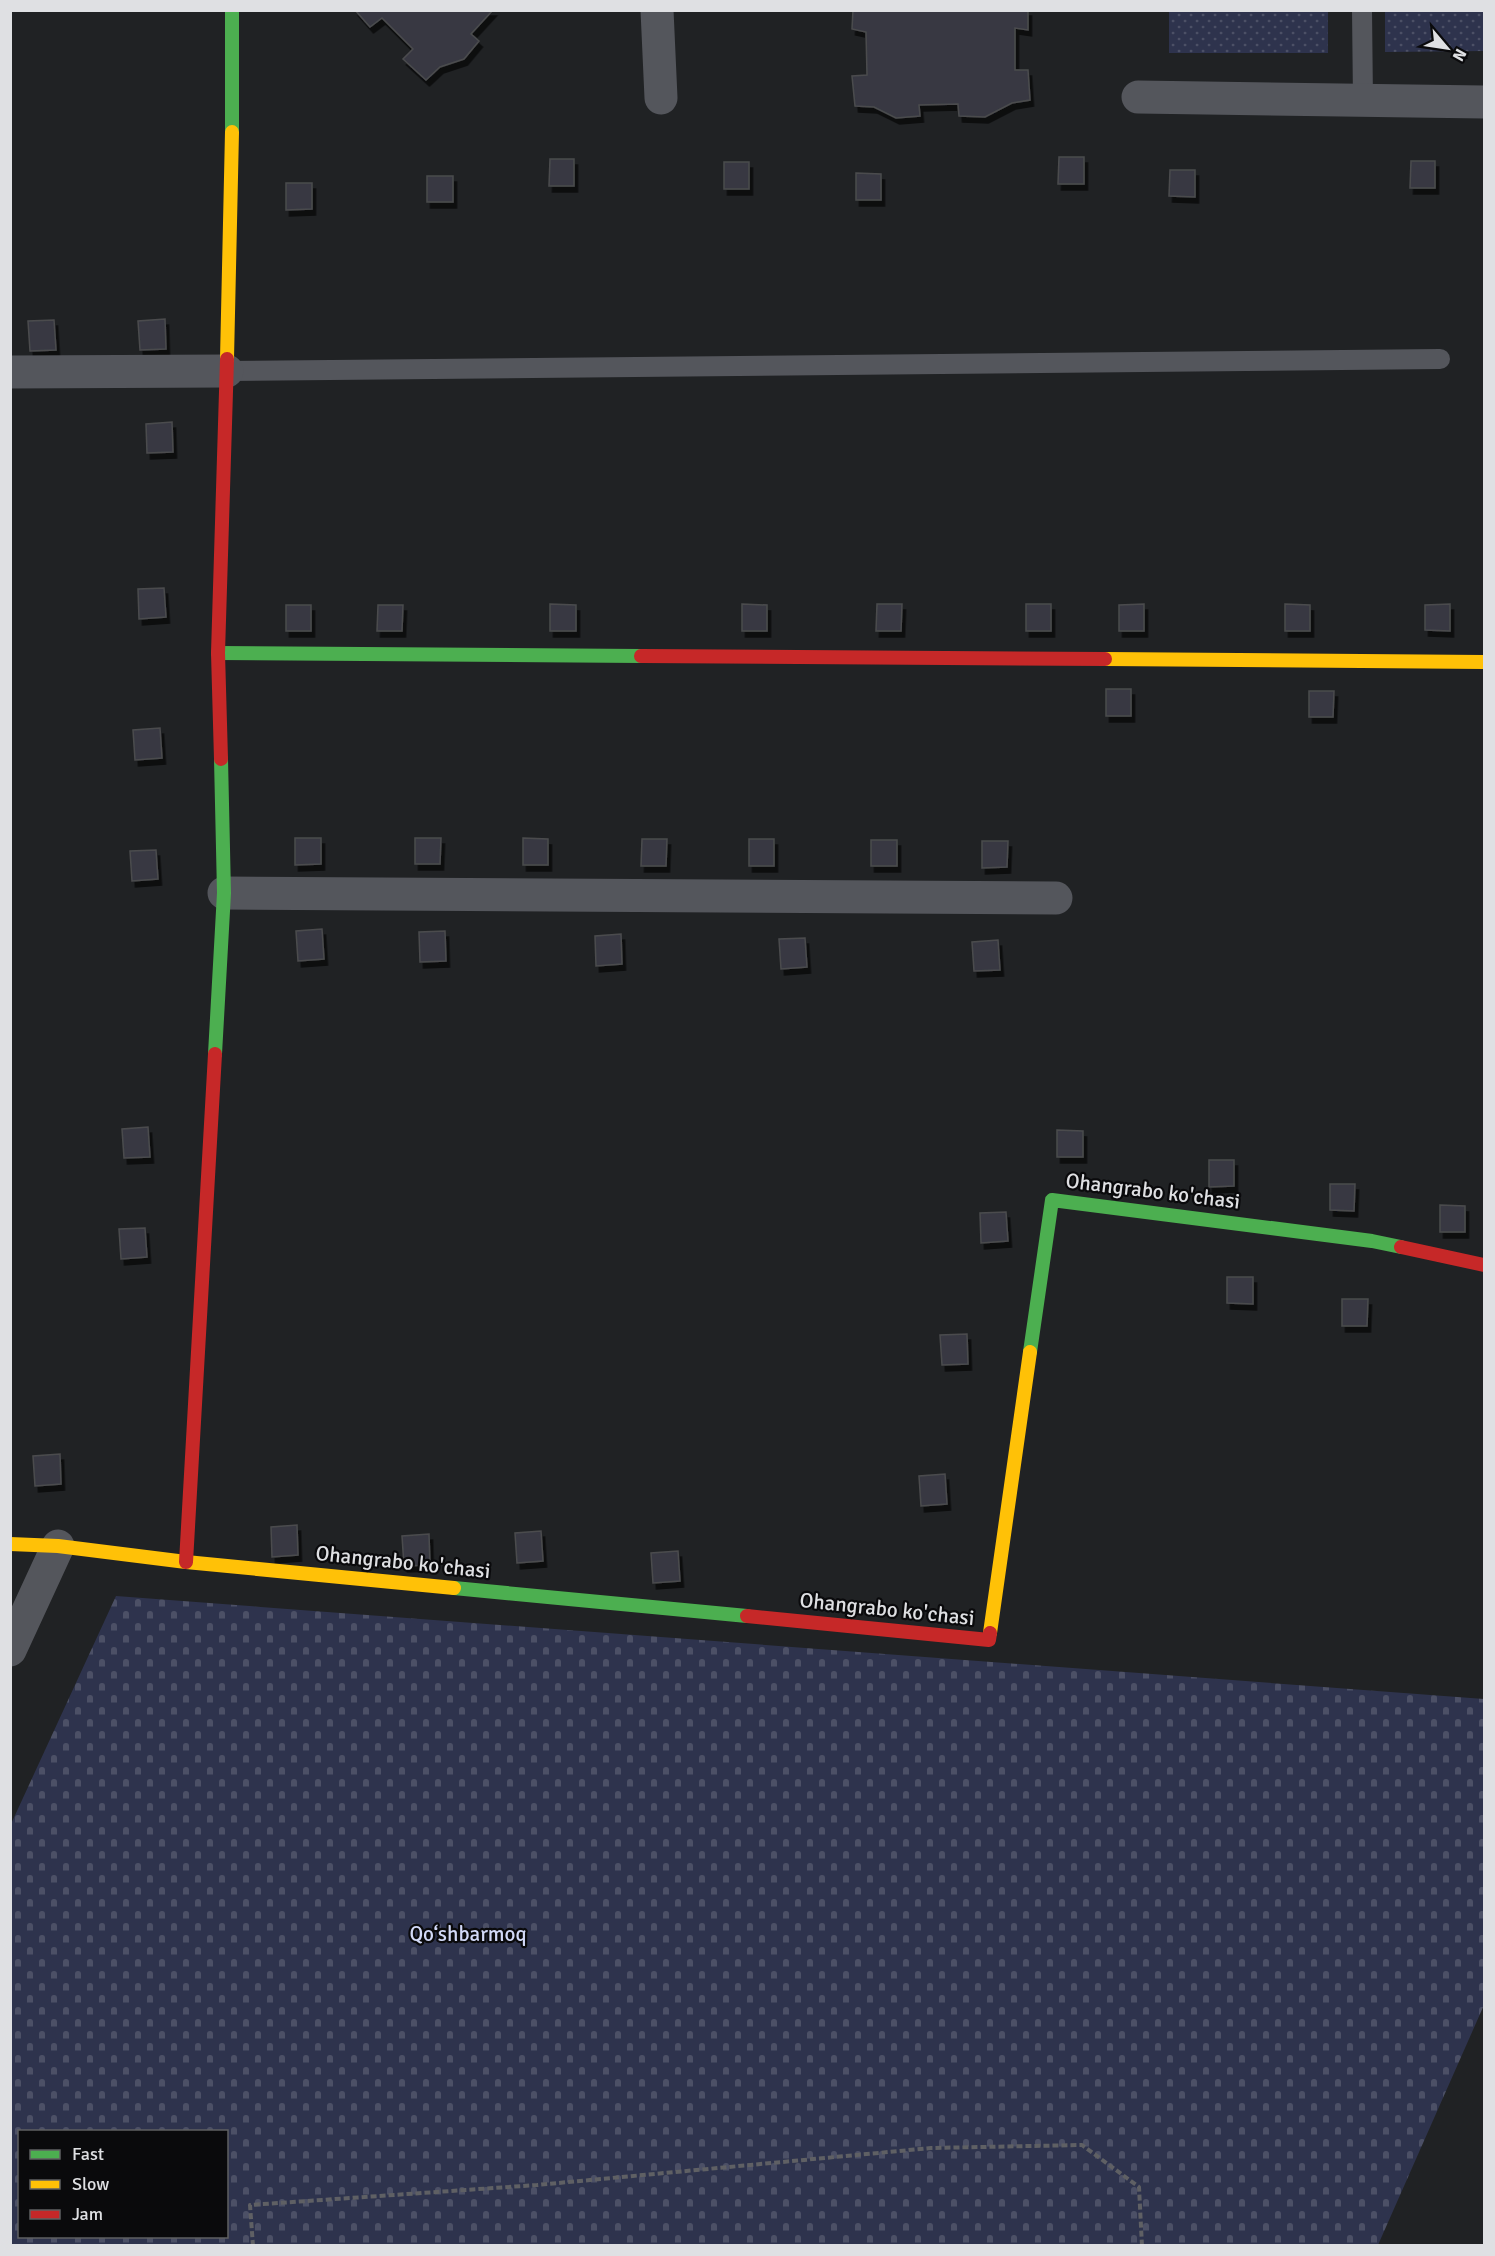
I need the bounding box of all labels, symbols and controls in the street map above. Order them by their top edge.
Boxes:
north arrow [1417,18,1477,78]
text: N [1448,45,1471,65]
street label: Ohangrabo ko'chasi [1064,1167,1242,1215]
street label: Ohangrabo ko'chasi [314,1540,492,1584]
street label: Ohangrabo ko'chasi [798,1587,976,1631]
park label: Qo‘shbarmoq [409,1921,527,1947]
legend [18,2130,228,2238]
text: Fast [72,2143,104,2165]
text: Slow [72,2173,109,2195]
text: Jam [72,2203,103,2225]

